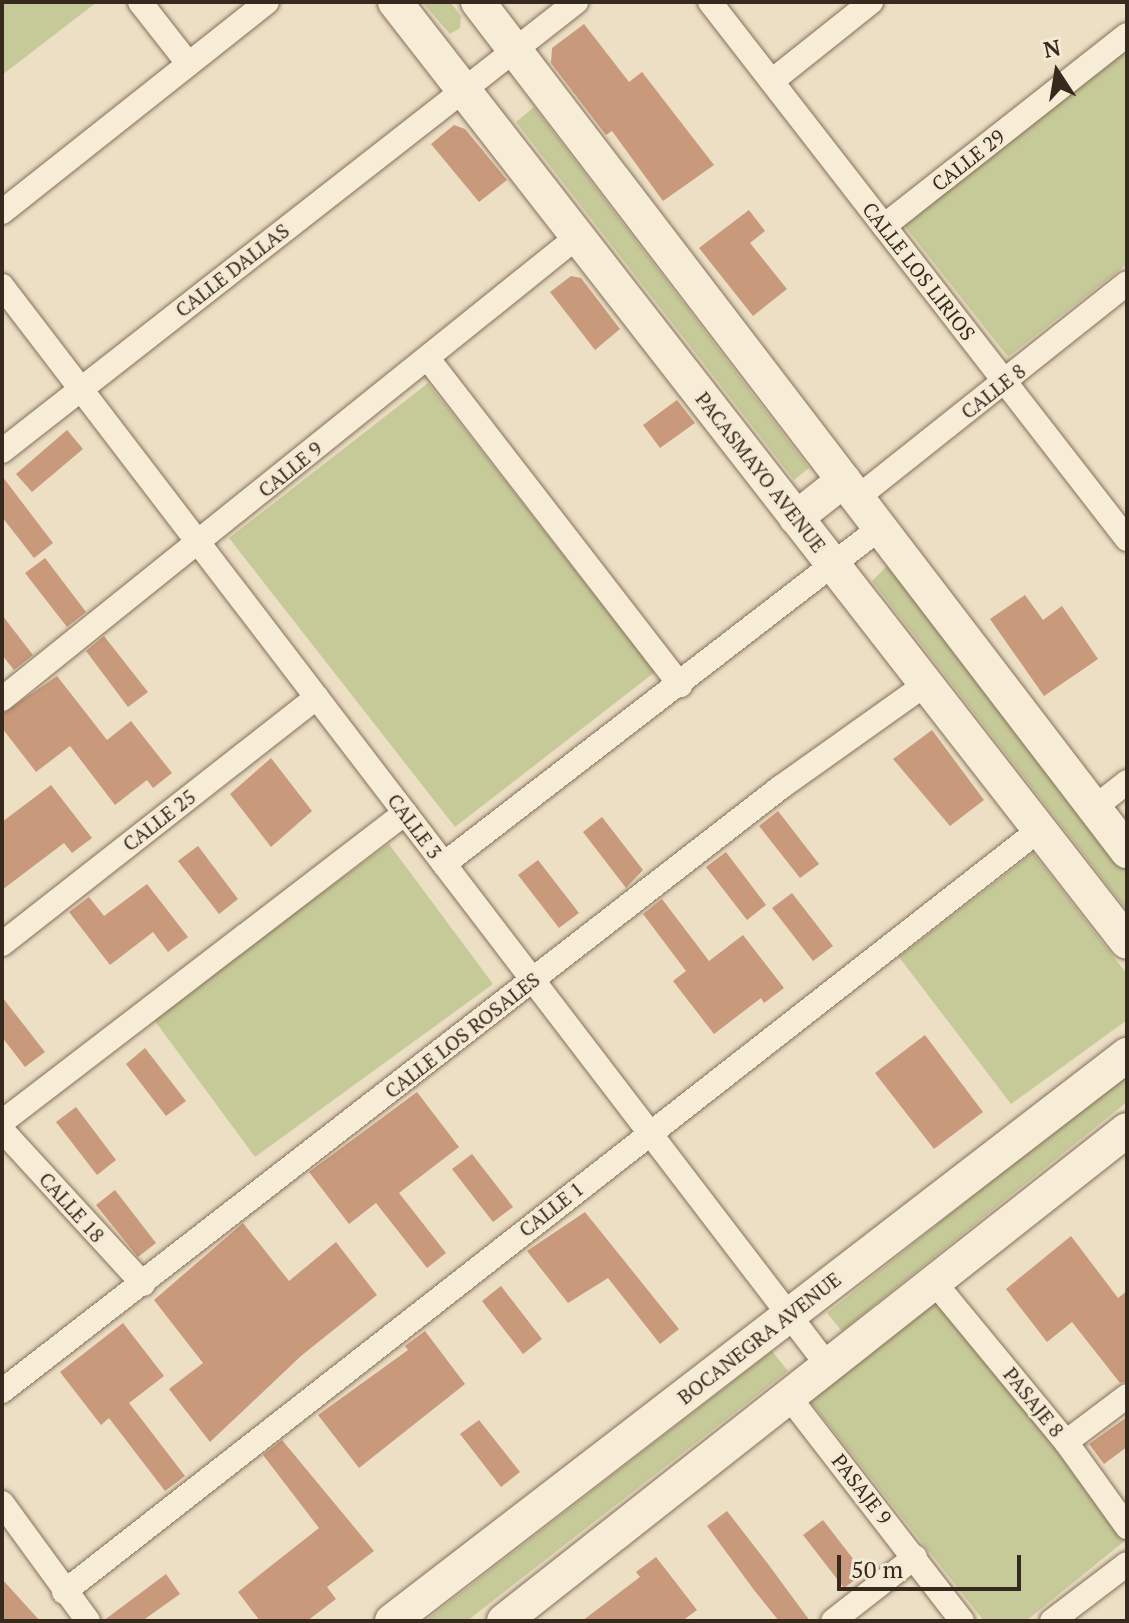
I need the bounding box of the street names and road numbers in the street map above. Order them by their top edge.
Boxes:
street label: CALLE 29 [927,124,1009,196]
street label: CALLE LOS LIRIOS [858,197,980,345]
street label: CALLE DALLAS [170,218,294,322]
street label: CALLE 8 [956,358,1030,424]
street label: PACASMAYO AVENUE [691,387,831,557]
street label: CALLE 9 [253,436,327,502]
street label: CALLE 25 [118,784,200,856]
street label: CALLE 3 [383,789,447,863]
street label: CALLE LOS ROSALES [380,967,544,1103]
street label: CALLE 18 [34,1167,110,1247]
street label: CALLE 1 [514,1176,588,1242]
street label: BOCANEGRA AVENUE [672,1267,846,1409]
street label: PASAJE 8 [999,1362,1069,1442]
street label: PASAJE 9 [827,1449,897,1529]

